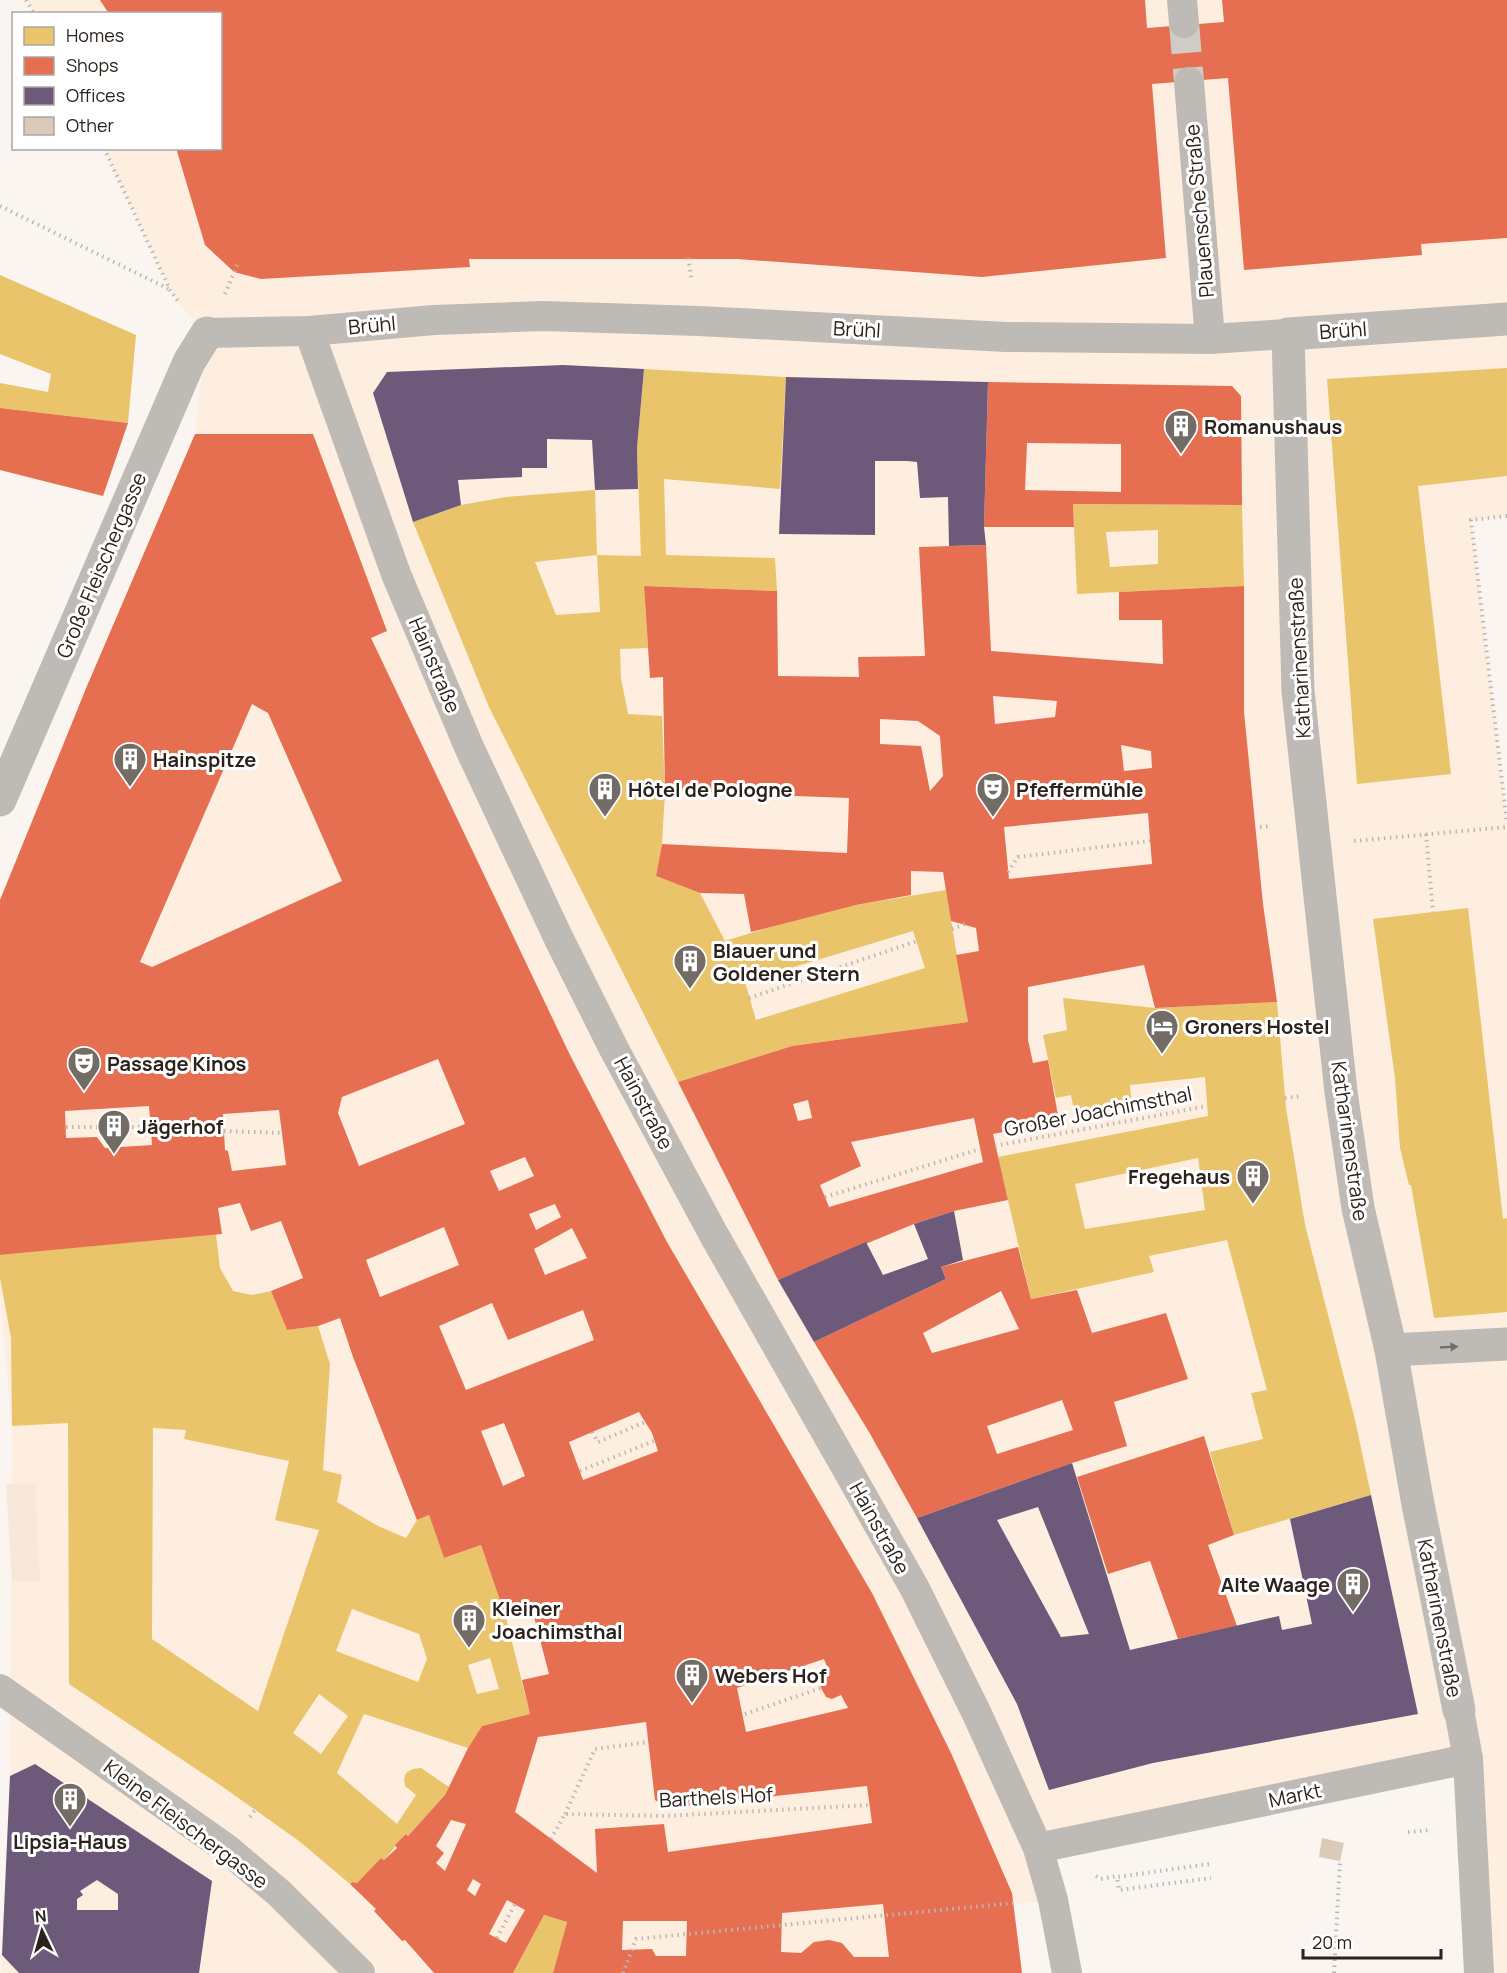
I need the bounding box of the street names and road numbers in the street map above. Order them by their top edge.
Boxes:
street label: Plauensche Straße [1178,123,1220,299]
street label: Brühl [347,309,397,341]
street label: Brühl [832,314,882,344]
street label: Brühl [1318,315,1368,345]
street label: Große Fleischergasse [50,468,152,662]
street label: Katharinenstraße [1281,577,1317,739]
street label: Hainstraße [403,613,467,717]
street label: Hainstraße [608,1052,680,1154]
street label: Katharinenstraße [1325,1059,1375,1223]
street label: Großer Joachimsthal [1002,1080,1194,1142]
street label: Hainstraße [844,1477,916,1579]
street label: Katharinenstraße [1411,1536,1469,1700]
street label: Kleine Fleischergasse [98,1753,274,1895]
street label: Markt [1266,1776,1324,1814]
street label: Barthels Hof [658,1781,774,1813]

